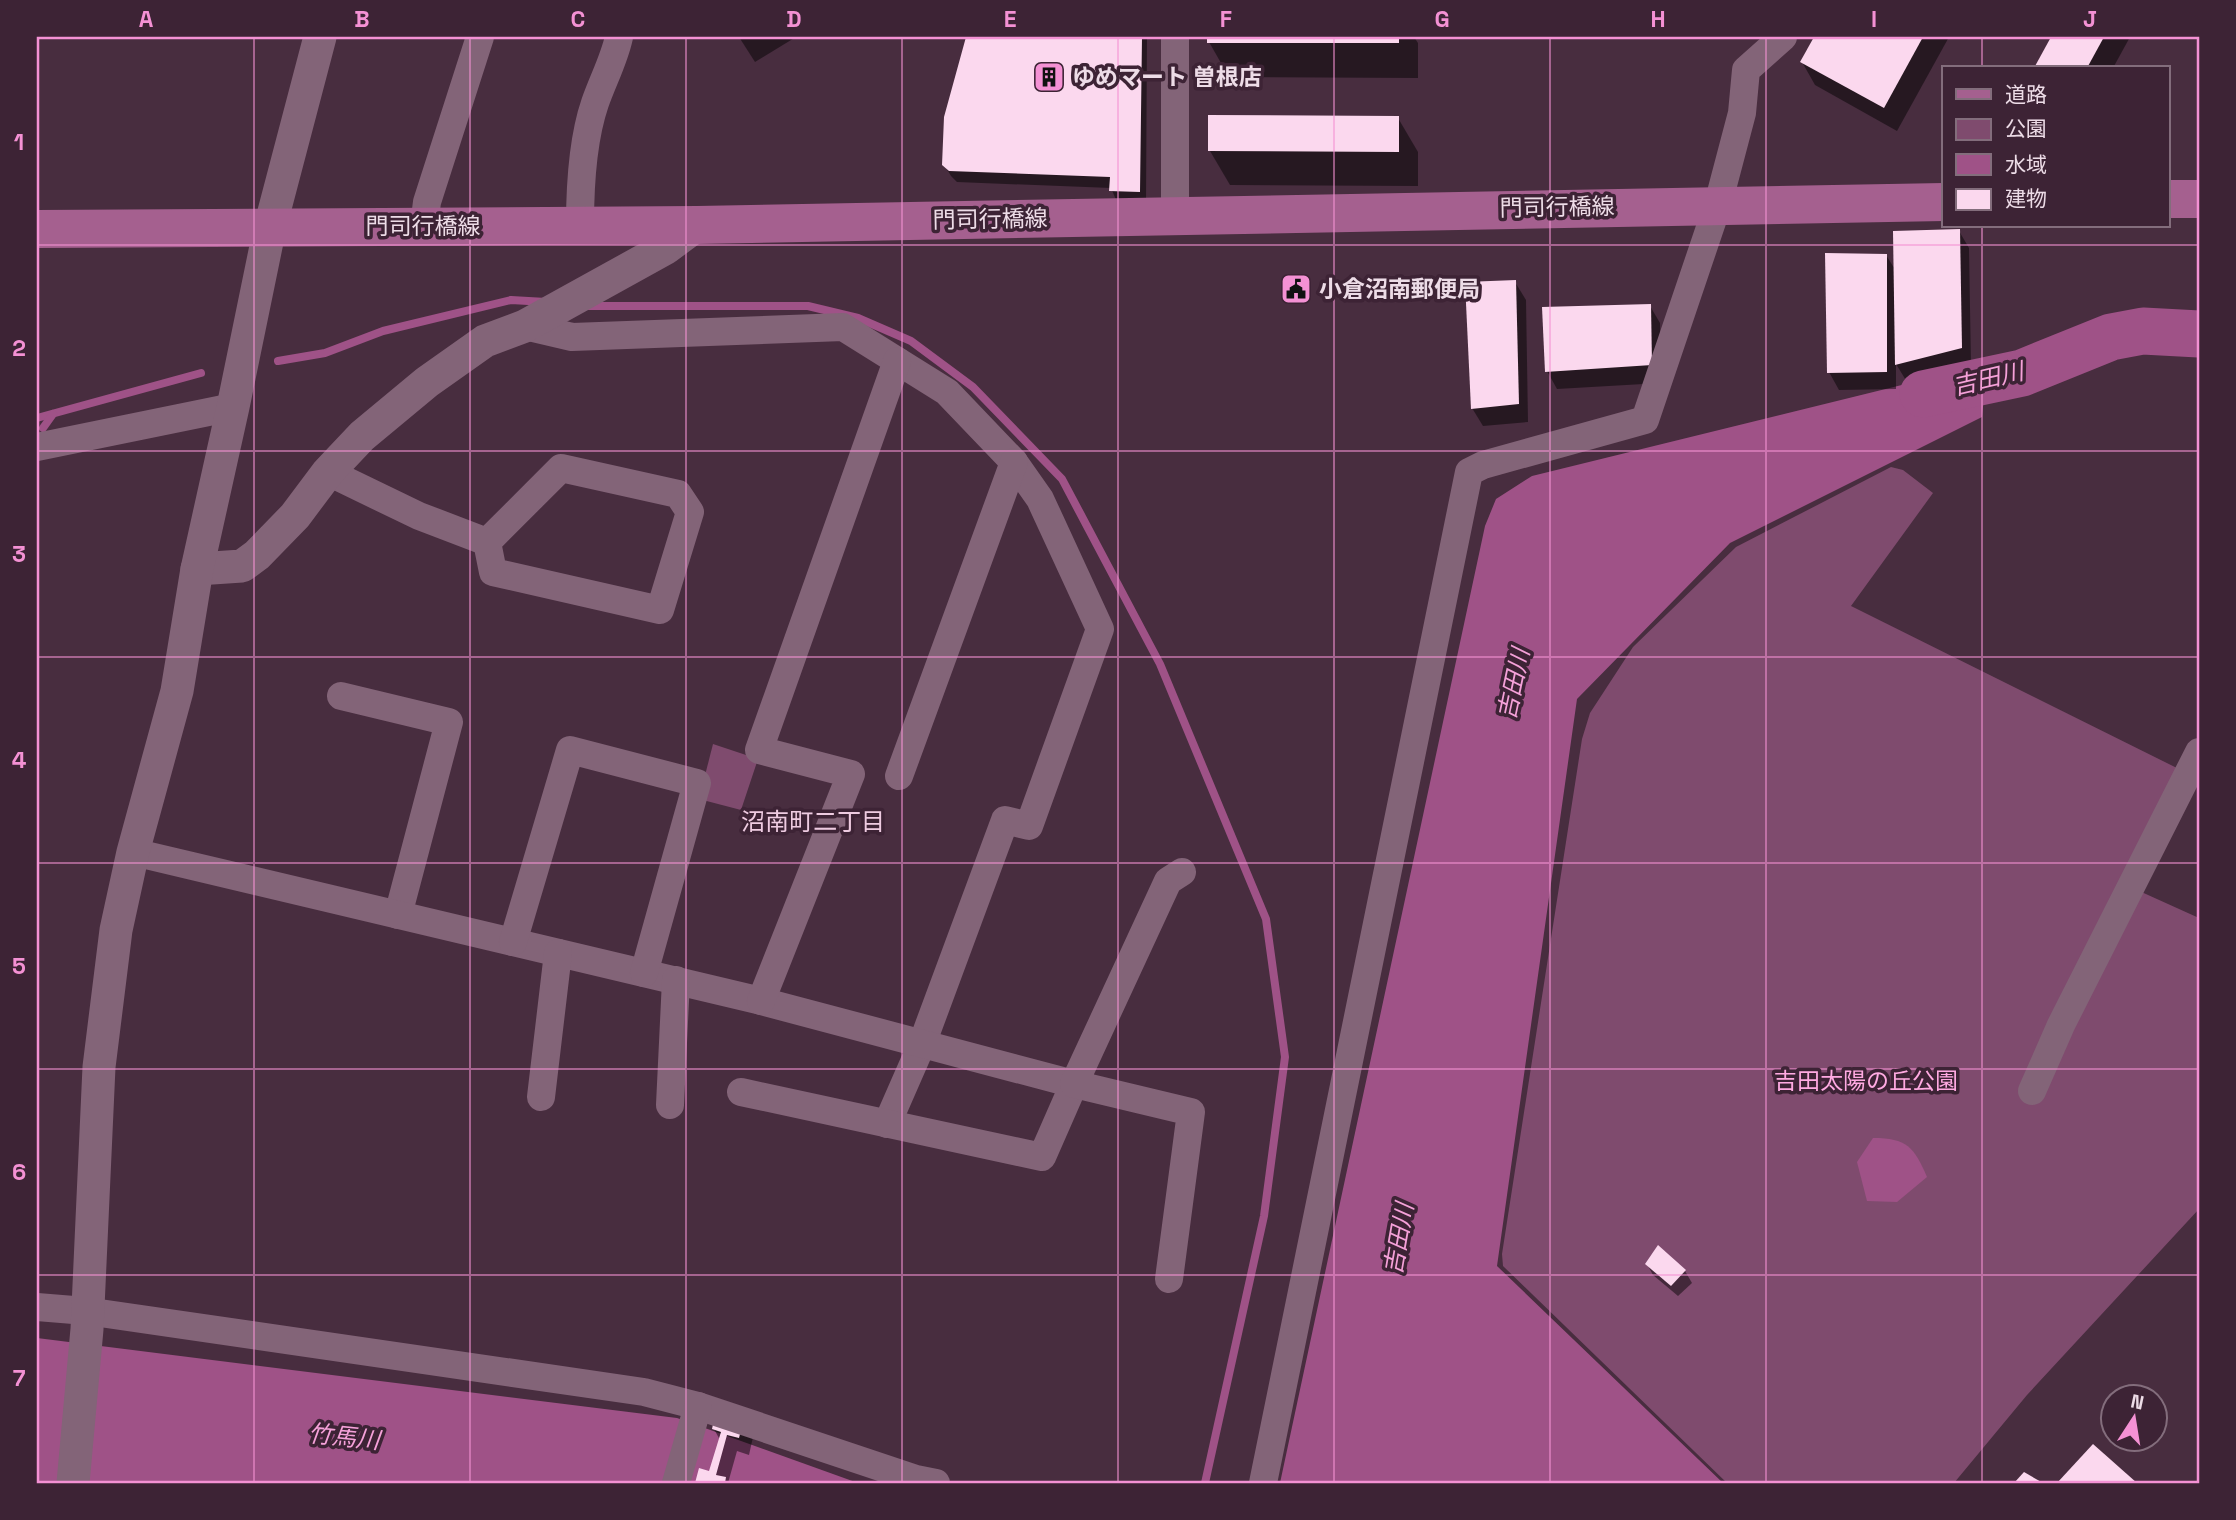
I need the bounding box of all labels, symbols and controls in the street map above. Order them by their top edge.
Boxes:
text: A [139,4,154,34]
text: B [354,4,370,34]
text: C [571,4,585,34]
text: D [786,4,802,34]
text: E [1004,4,1016,34]
text: F [1220,4,1232,34]
text: G [1434,4,1450,34]
text: H [1650,4,1666,34]
text: I [1871,4,1877,34]
text: J [2083,4,2097,34]
building icon: ゆめマート 曽根店 [1032,60,1066,94]
place label: ゆめマート 曽根店 [1072,62,1262,92]
legend [1942,66,2170,228]
text: 道路 [2005,81,2047,108]
text: 公園 [2005,115,2047,142]
text: 1 [14,127,24,157]
text: 水域 [2005,151,2047,178]
text: 建物 [2005,185,2047,212]
street label: 門司行橋線 [1499,191,1615,223]
street label: 門司行橋線 [932,203,1048,235]
street label: 門司行橋線 [366,211,481,241]
public building icon: 小倉沼南郵便局 [1279,272,1313,306]
place label: 小倉沼南郵便局 [1319,274,1480,304]
text: 2 [12,333,26,363]
water label: 吉田川 [1949,355,2029,402]
text: 3 [12,539,26,569]
water label: 吉田川 [1491,643,1537,722]
text: 4 [12,745,27,775]
district label: 沼南町二丁目 [741,806,885,837]
text: 5 [12,951,26,981]
park label: 吉田太陽の丘公園 [1774,1066,1958,1096]
text: 6 [12,1157,26,1187]
water label: 吉田川 [1377,1198,1421,1277]
text: 7 [13,1363,26,1393]
north arrow [2100,1384,2170,1454]
text: N [2129,1388,2146,1415]
water label: 竹馬川 [307,1417,384,1456]

